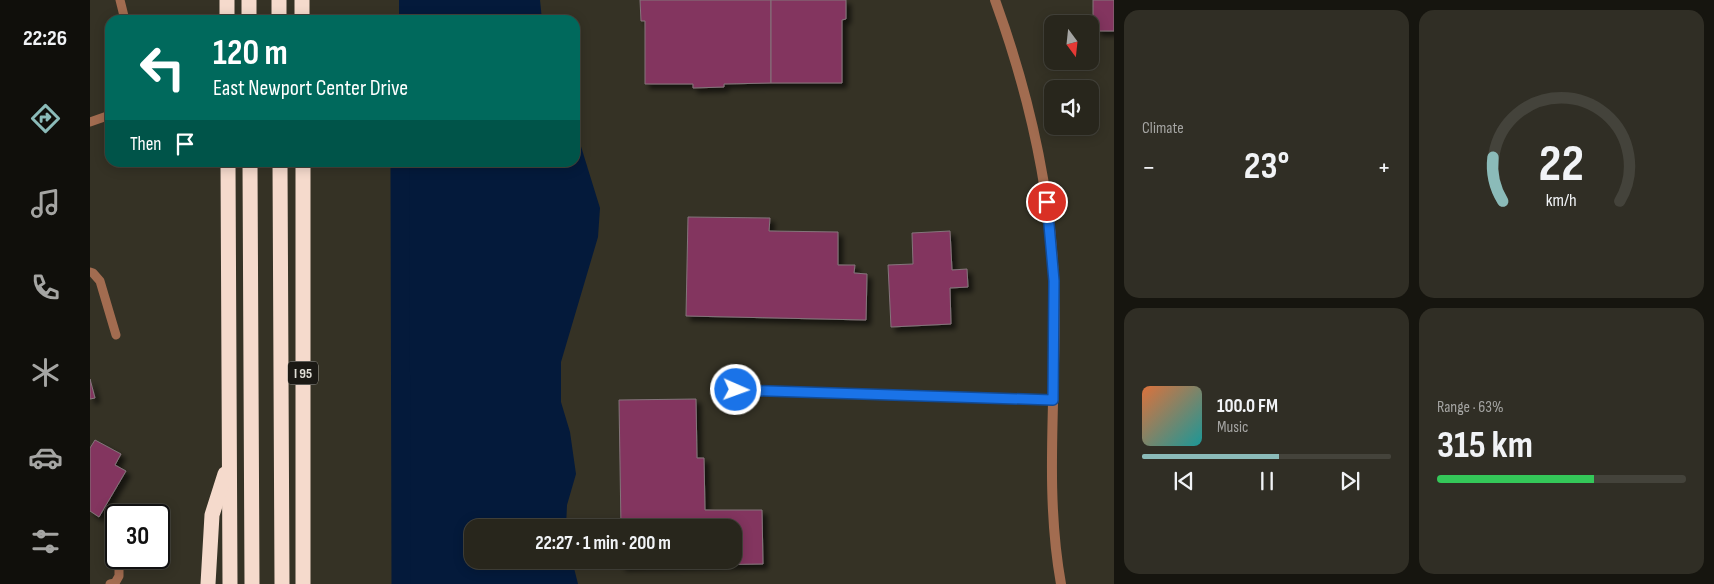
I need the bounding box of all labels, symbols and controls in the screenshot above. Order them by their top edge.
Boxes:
north arrow [1044,15,1099,70]
map controls [1044,15,1099,135]
text: 22:26 [23,25,67,52]
text: 120 m [213,32,288,75]
icon: left [130,35,195,100]
text: East Newport Center Drive [213,75,408,102]
button: sound [1044,80,1099,135]
icon: directions [28,101,63,136]
text: Climate [1142,119,1184,138]
icon: arrive [171,130,199,158]
text: Then [130,133,161,156]
text: 22 [1539,133,1584,196]
text: 23° [1244,144,1289,189]
text: − [1142,151,1156,184]
text: + [1377,151,1391,184]
pin [1026,181,1068,223]
icon: music [28,186,63,221]
icon: arrive [1033,188,1061,216]
text: km/h [1546,190,1577,211]
icon: phone [28,270,63,305]
icon: climate [28,355,63,390]
road number: I 95 [288,362,318,384]
position arrow [709,363,761,415]
text: 100.0 FM [1217,395,1278,418]
text: Range · 63% [1437,398,1504,417]
text: Music [1217,418,1248,437]
text: 315 km [1437,423,1533,468]
icon: car [28,440,63,475]
icon: previous [1170,467,1198,495]
icon: pause [1253,467,1281,495]
icon: next [1336,467,1364,495]
speed limit sign: 30 [105,504,170,569]
icon: filters [28,524,63,559]
text: 22:27 · 1 min · 200 m [535,532,671,555]

